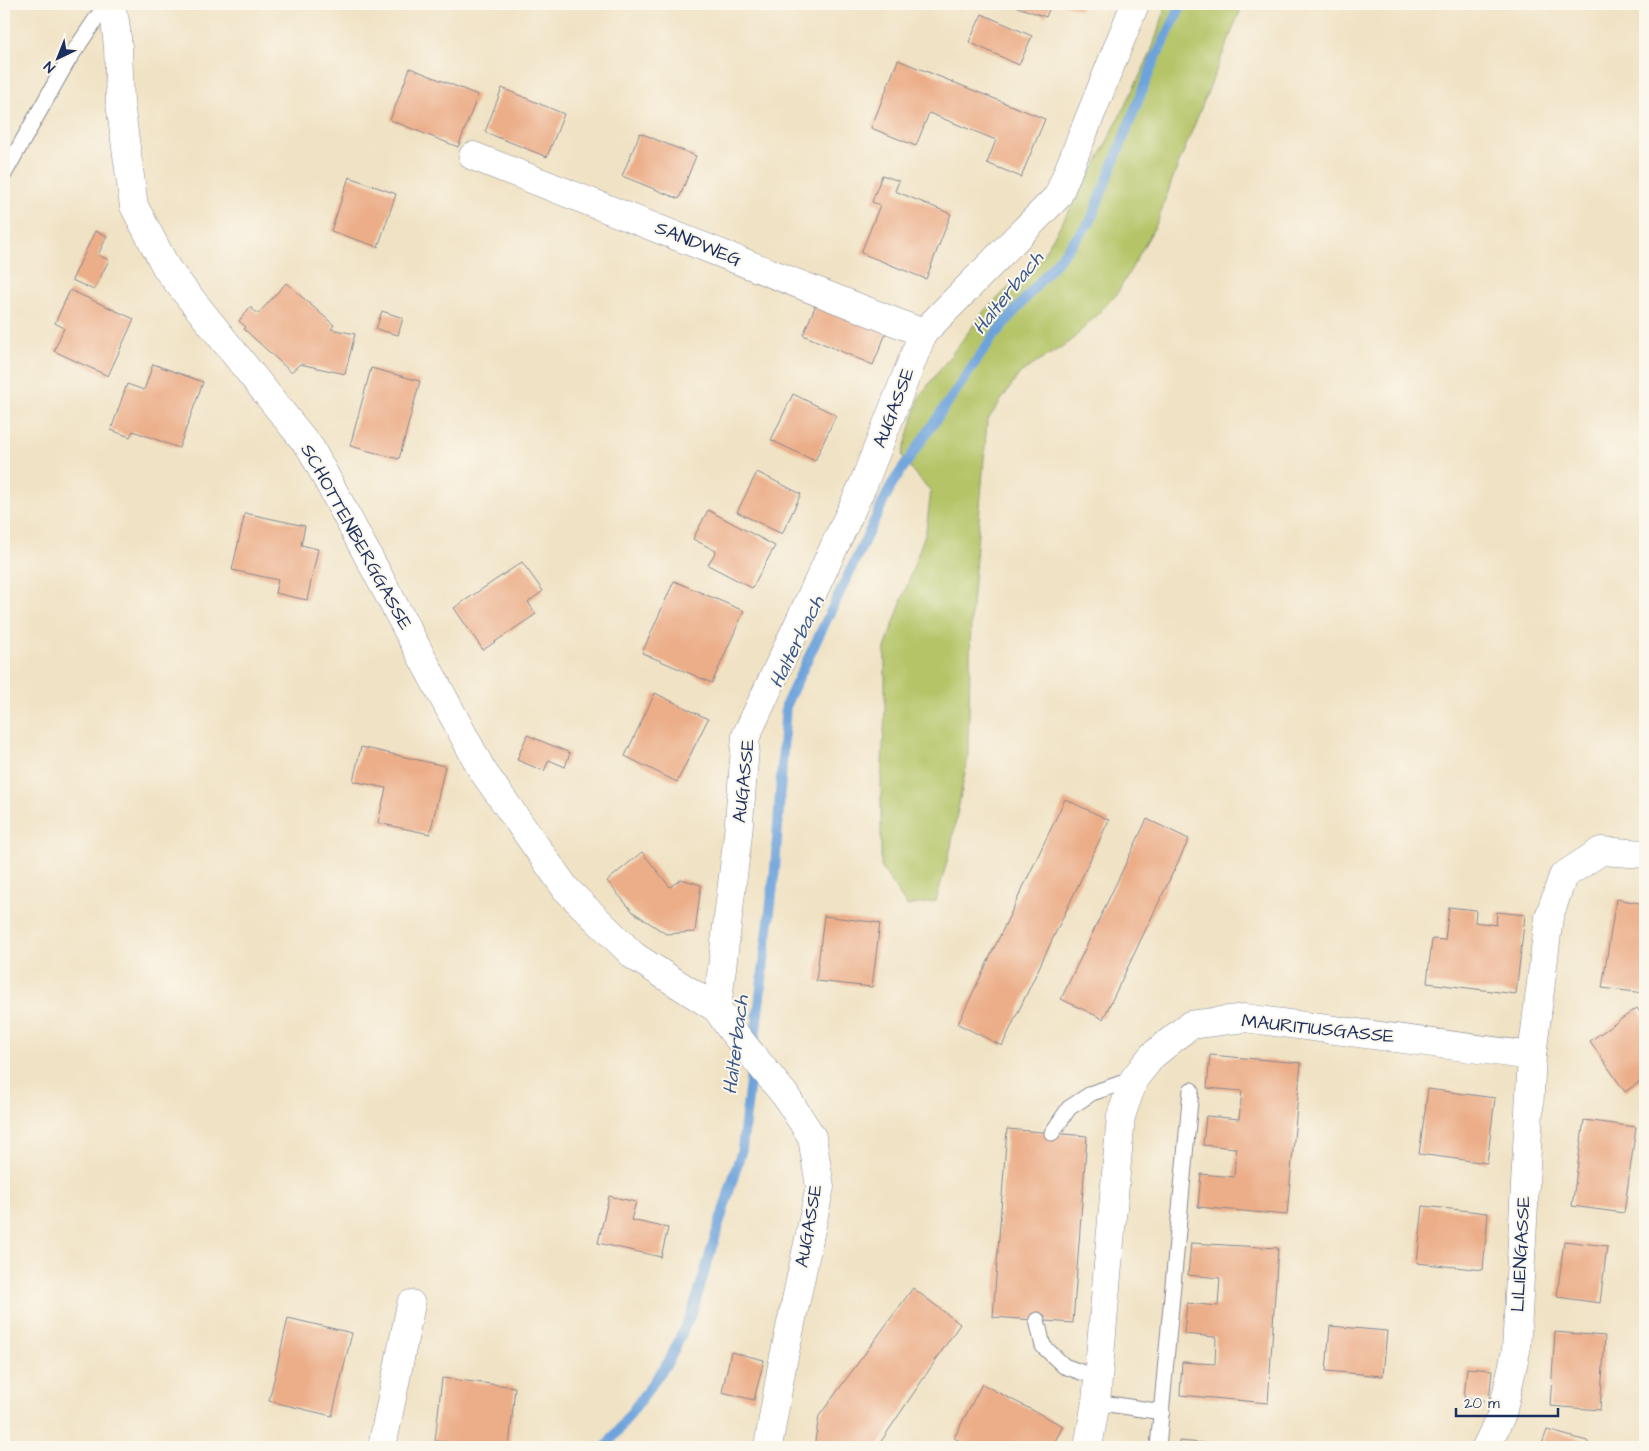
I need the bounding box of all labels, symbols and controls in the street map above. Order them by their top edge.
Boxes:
north arrow [32,32,82,82]
text: N [40,56,60,77]
street label: SANDWEG [651,214,745,274]
water label: Halterbach [966,245,1051,340]
street label: AUGASSE [866,364,922,452]
street label: SCHOTTENBERGGASSE [293,439,419,635]
water label: Halterbach [763,590,832,693]
street label: AUGASSE [726,738,762,824]
water label: Halterbach [716,993,756,1096]
street label: MAURITIUSGASSE [1240,1008,1396,1050]
street label: AUGASSE [788,1182,830,1270]
street label: LILIENGASSE [1504,1195,1538,1313]
scale bar [1456,1386,1559,1418]
text: 20 m [1464,1393,1500,1414]

